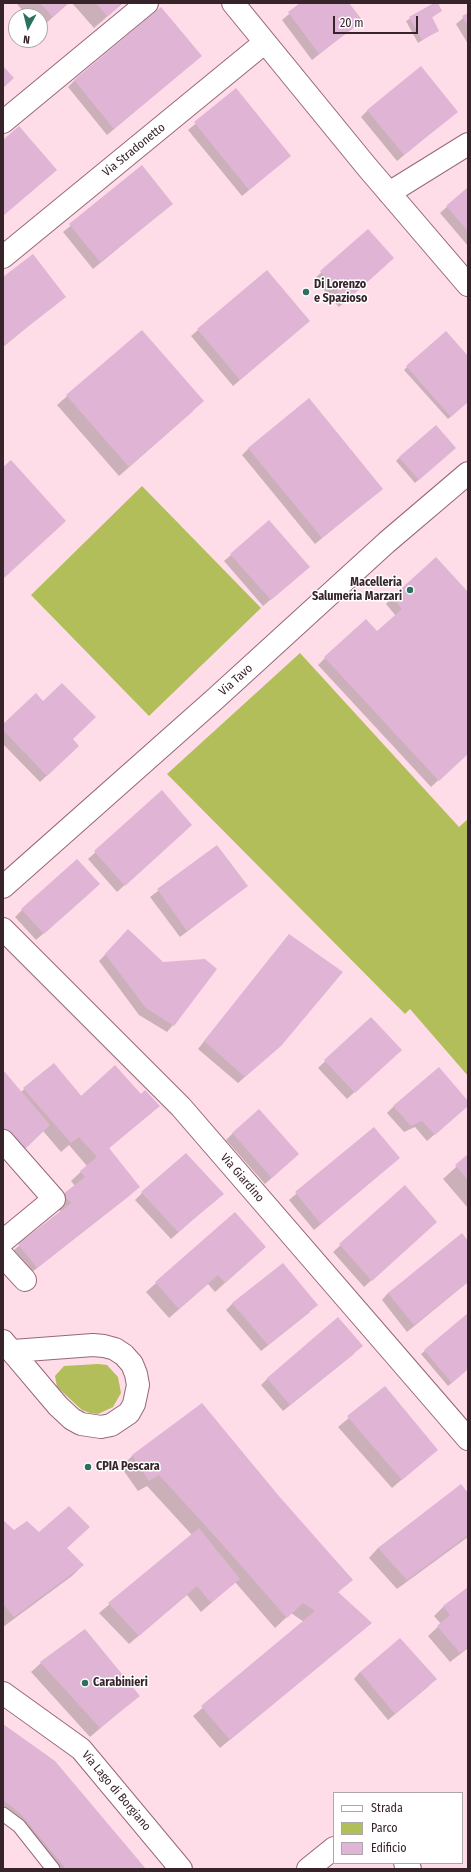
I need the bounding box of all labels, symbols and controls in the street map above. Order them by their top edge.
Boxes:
north arrow [8,8,48,48]
scale bar [335,8,420,34]
text: 20 m [340,16,364,30]
text: N [23,33,31,46]
street label: Via Stradonetto [100,120,168,180]
place label: Di Lorenzo e Spazioso [314,278,367,306]
marker: Di Lorenzo e Spazioso [301,287,311,297]
place label: Macelleria Salumeria Marzari [312,576,402,604]
marker: Macelleria Salumeria Marzari [405,585,415,595]
street label: Via Tavo [216,661,256,699]
street label: Via Giardino [217,1151,267,1205]
place label: CPIA Pescara [96,1460,160,1474]
marker: CPIA Pescara [83,1462,93,1472]
place label: Carabinieri [93,1676,148,1690]
marker: Carabinieri [80,1678,90,1688]
street label: Via Lago di Borgiano [78,1748,154,1834]
legend [333,1792,463,1864]
text: Strada [371,1801,403,1815]
text: Parco [371,1821,398,1835]
text: Edificio [371,1841,407,1855]

